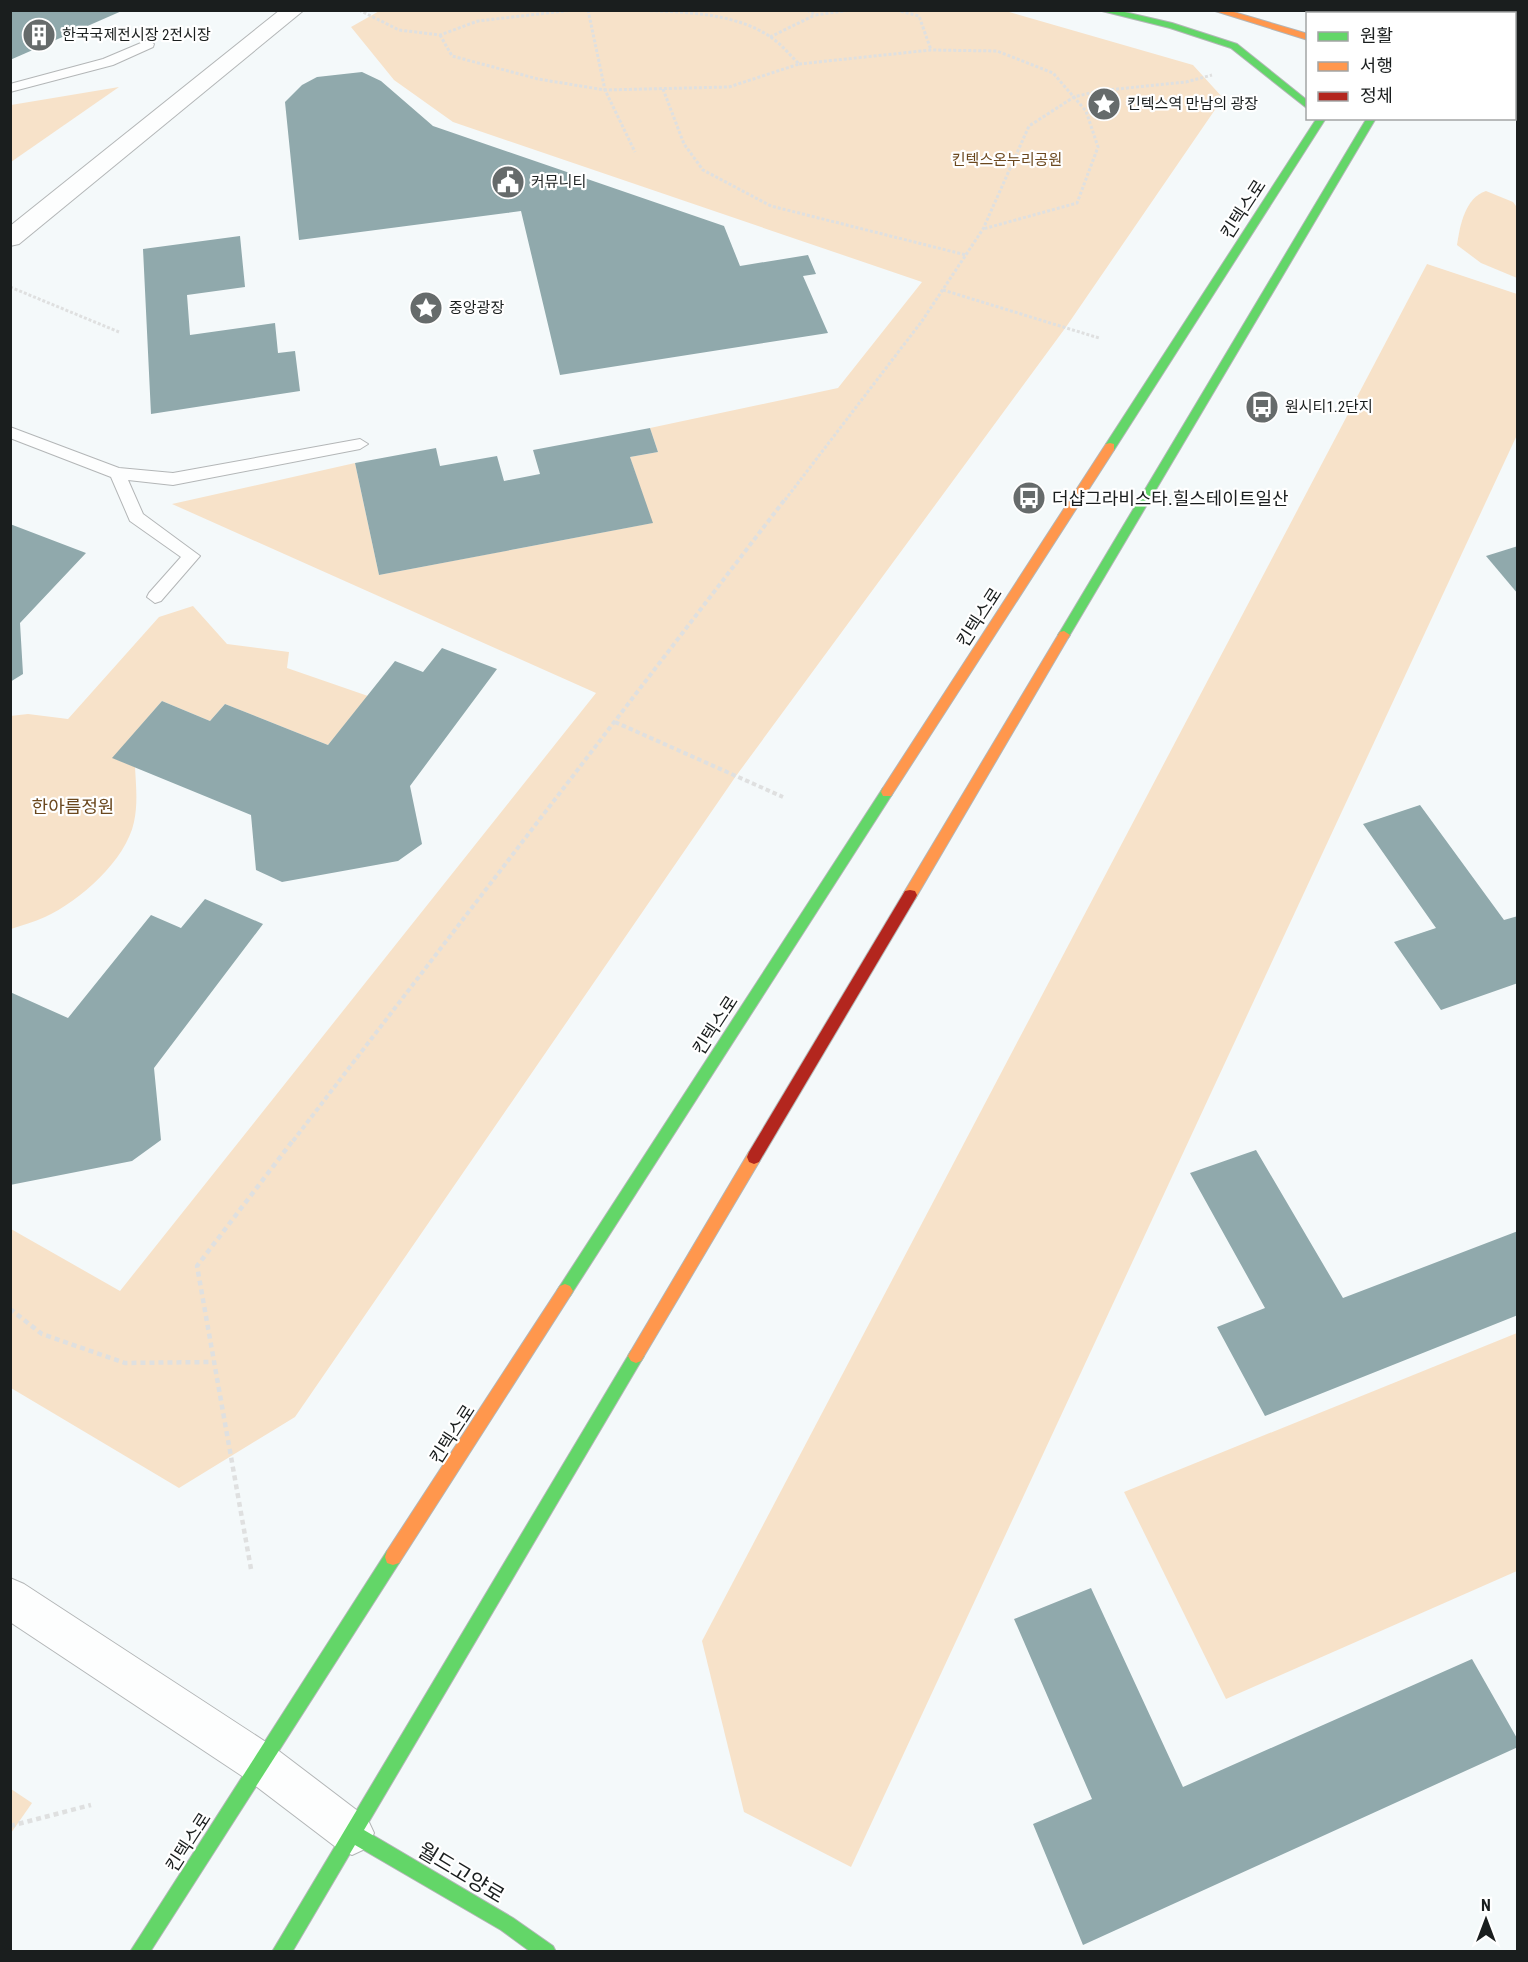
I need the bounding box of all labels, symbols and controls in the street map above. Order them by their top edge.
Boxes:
legend [1306,12,1516,120]
building icon: 한국국제전시장 2전시장 [21,17,57,53]
text: 원활 [1360,25,1393,46]
place label: 한국국제전시장 2전시장 [62,26,211,44]
text: 서행 [1360,55,1393,76]
text: 정체 [1360,85,1393,106]
place icon: 킨텍스역 만남의 광장 [1086,86,1122,122]
place label: 킨텍스역 만남의 광장 [1127,95,1258,113]
park label: 킨텍스온누리공원 [952,151,1062,169]
public building icon: 커뮤니티 [490,164,526,200]
place label: 커뮤니티 [531,173,586,191]
street label: 킨텍스로 [1216,176,1270,242]
place icon: 중앙광장 [408,290,444,326]
place label: 중앙광장 [449,299,504,317]
bus stop icon: 원시티1.2단지 [1244,389,1280,425]
place label: 원시티1.2단지 [1285,398,1373,416]
bus stop icon: 더샵그라비스타.힐스테이트일산 [1011,480,1047,516]
place label: 더샵그라비스타.힐스테이트일산 [1052,488,1289,509]
street label: 킨텍스로 [952,584,1006,650]
park label: 한아름정원 [32,796,114,817]
street label: 킨텍스로 [688,992,742,1058]
street label: 킨텍스로 [425,1401,479,1467]
street label: 킨텍스로 [161,1809,215,1875]
street label: 월드고양로 [413,1838,509,1908]
north arrow [1456,1890,1516,1950]
text: N [1481,1896,1491,1915]

